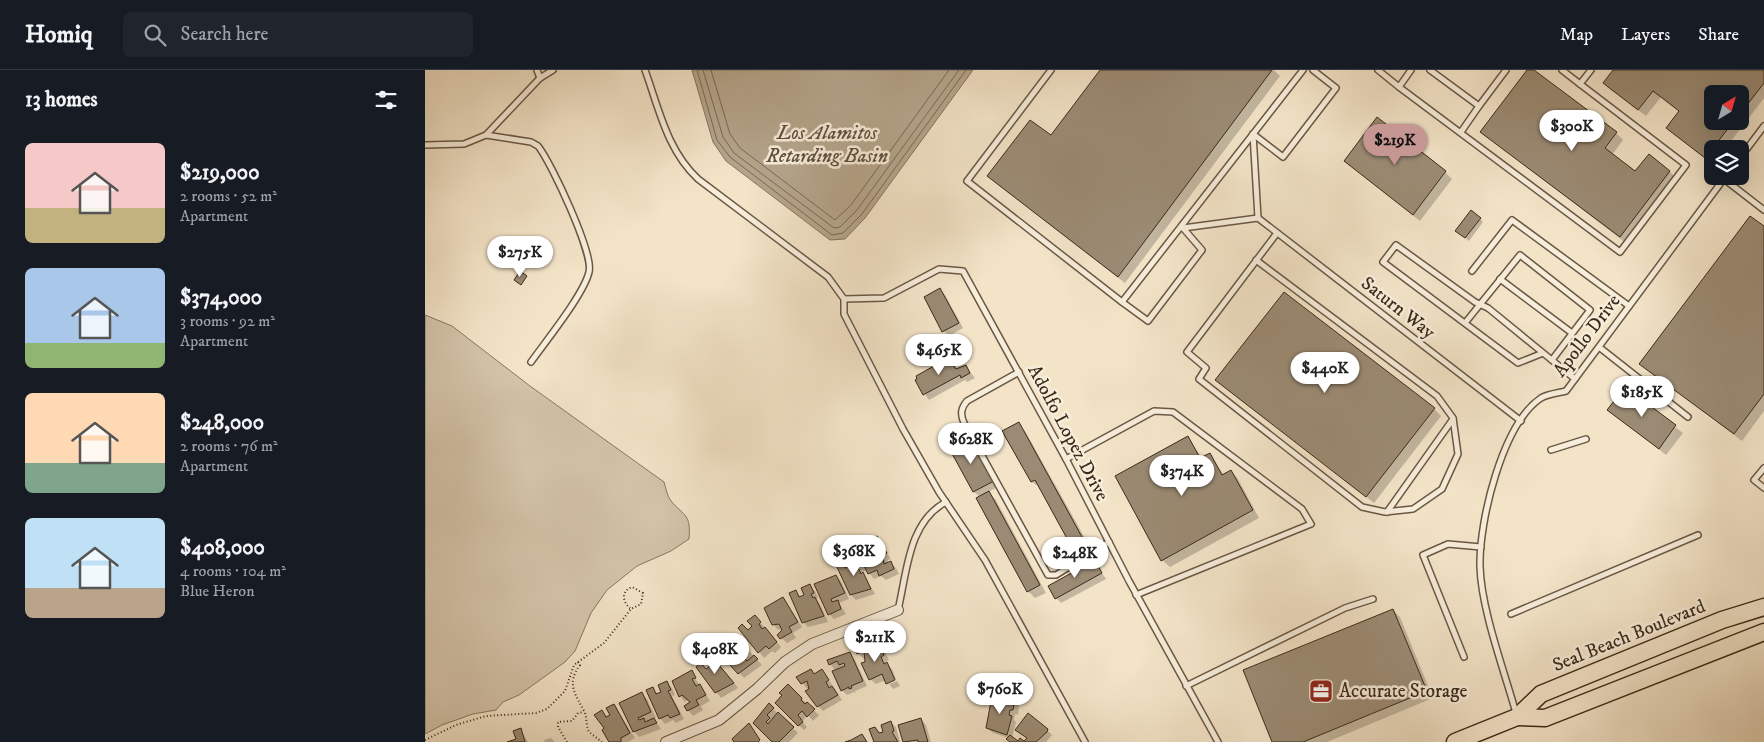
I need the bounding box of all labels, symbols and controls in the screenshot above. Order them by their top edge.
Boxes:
search box [123,12,473,57]
text: Homiq [25,20,93,50]
icon: search [141,21,169,49]
text: Search here [181,23,268,46]
text: Map [1560,24,1593,46]
text: Layers [1621,24,1670,46]
text: Share [1698,24,1739,46]
north arrow [1704,85,1749,130]
map controls [1704,85,1749,185]
icon: filters [372,86,400,114]
text: 13 homes [25,87,98,113]
pin: $300K [1537,109,1607,152]
text: $300K [1550,116,1594,136]
water label: Los Alamitos Retarding Basin [765,121,888,169]
pin: $219K [1360,124,1430,166]
text: $219K [1374,130,1416,150]
button: layers [1704,140,1749,185]
text: $219,000 [180,160,259,186]
icon: home [65,163,125,223]
text: 2 rooms · 52 m² [180,186,277,206]
text: Apartment [180,206,248,226]
pin: $275K [485,236,555,278]
text: $275K [498,242,542,262]
street label: Saturn Way [1356,272,1440,345]
text: $374,000 [180,285,262,311]
icon: home [65,288,125,348]
street label: Apollo Drive [1548,290,1626,382]
text: 3 rooms · 92 m² [180,311,275,331]
text: Apartment [180,331,248,351]
pin: $465K [904,334,974,376]
text: $465K [916,340,962,360]
pin: $440K [1290,352,1360,394]
text: $440K [1302,358,1349,378]
street label: Adolfo Lopez Drive [1022,361,1114,505]
pin: $185K [1607,376,1677,418]
text: $185K [1621,382,1663,402]
text: $248,000 [180,410,264,436]
icon: home [65,413,125,473]
pin: $628K [936,422,1006,465]
text: $628K [949,429,993,449]
text: 2 rooms · 76 m² [180,436,278,456]
pin: $374K [1147,454,1217,497]
text: Apartment [180,456,248,476]
text: $374K [1160,461,1204,481]
pin: $368K [819,534,889,577]
text: $408,000 [180,535,265,561]
pin: $248K [1040,536,1110,579]
icon: home [65,538,125,598]
text: $368K [833,541,875,561]
text: $248K [1052,543,1098,563]
text: 4 rooms · 104 m² [180,561,286,581]
text: Blue Heron [180,581,255,601]
street label: Seal Beach Boulevard [1549,595,1709,677]
pin: $211K [840,620,910,663]
text: $211K [855,627,895,647]
pin: $408K [680,632,750,675]
text: $408K [692,639,738,659]
pin: $760K [965,672,1035,715]
office icon: Accurate Storage [1308,678,1334,704]
text: $760K [977,679,1023,699]
place label: Accurate Storage [1339,680,1467,703]

